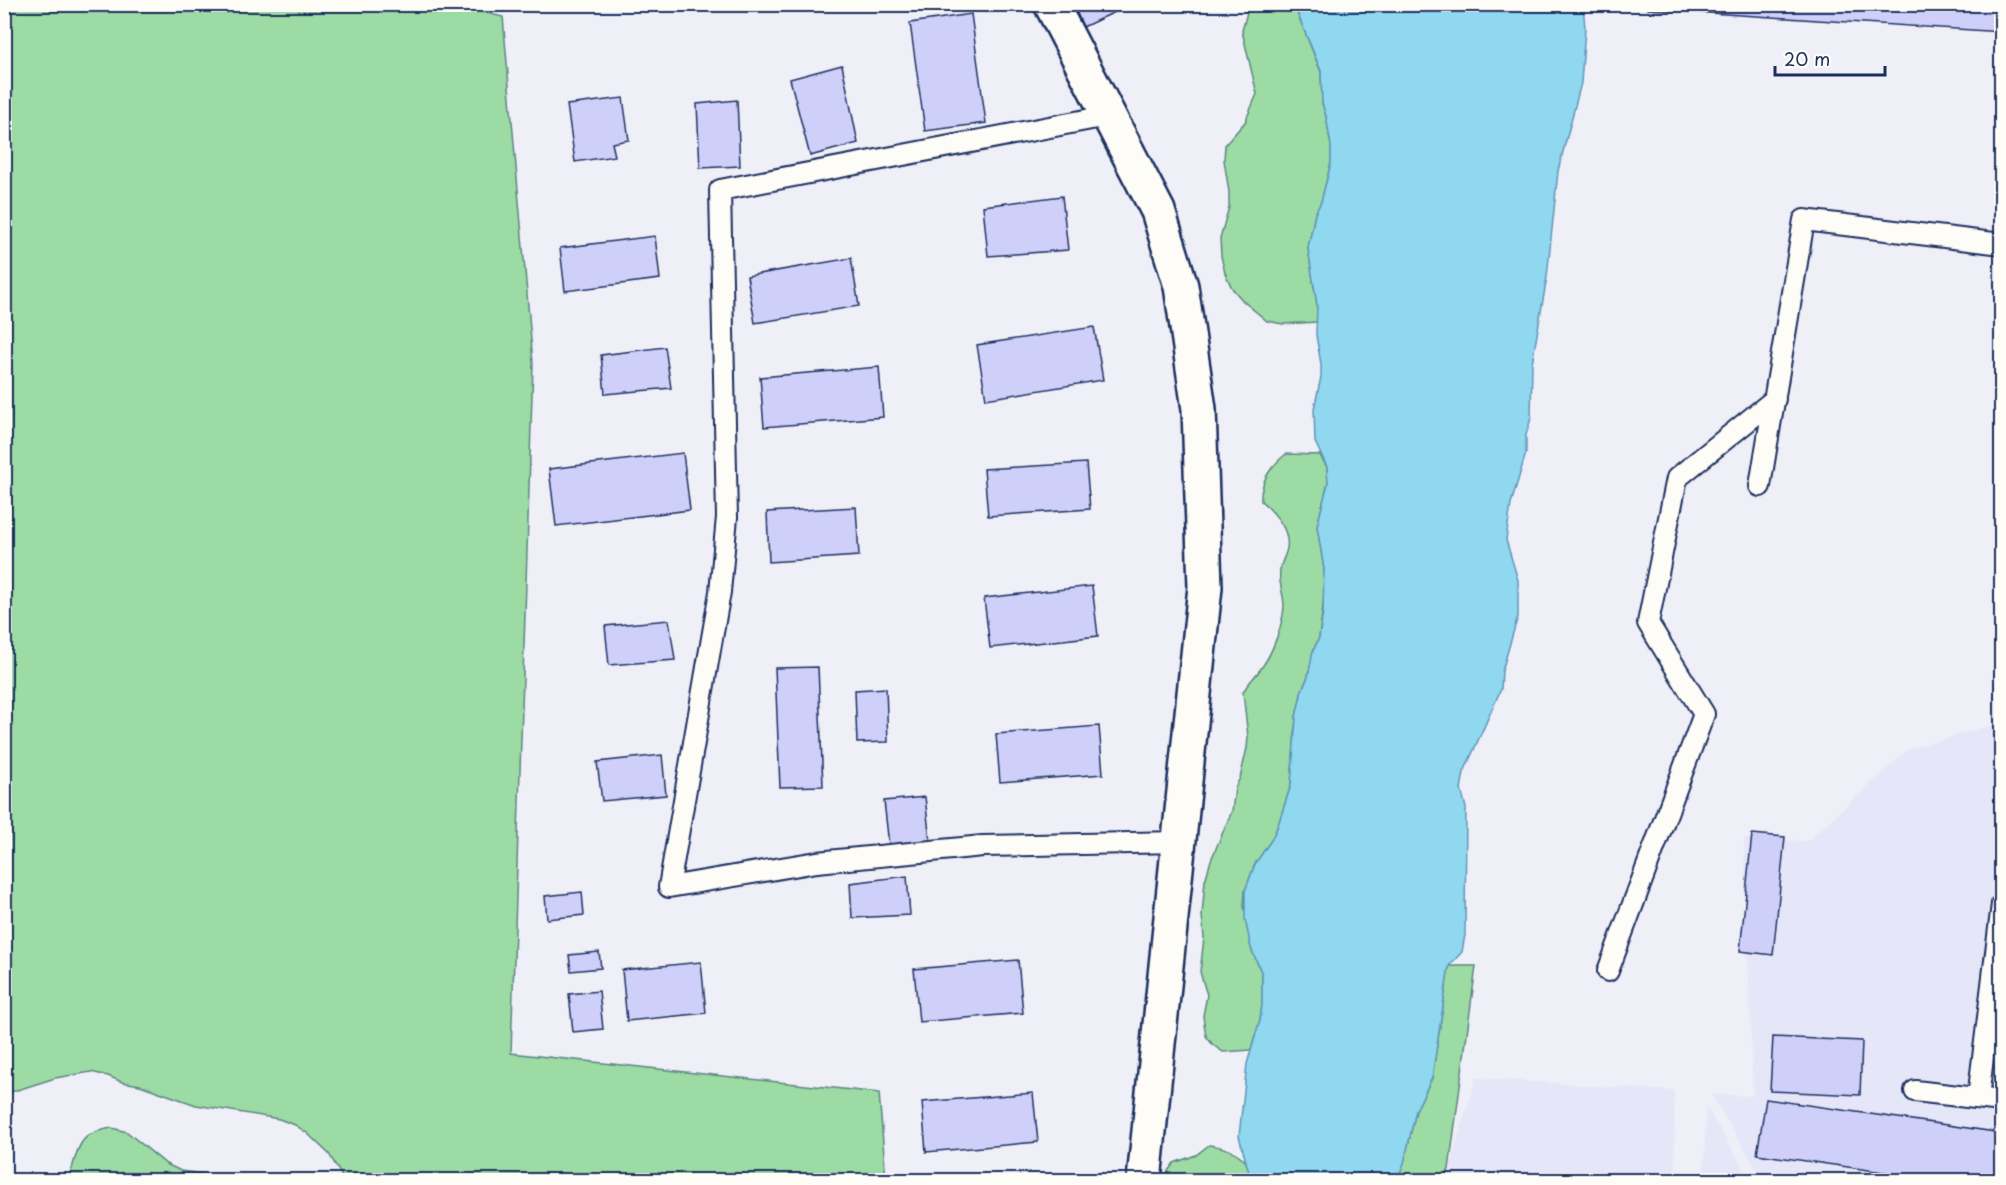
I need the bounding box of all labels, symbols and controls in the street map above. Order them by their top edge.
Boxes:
scale bar [1775,39,1884,77]
text: 20 m [1784,45,1830,72]

